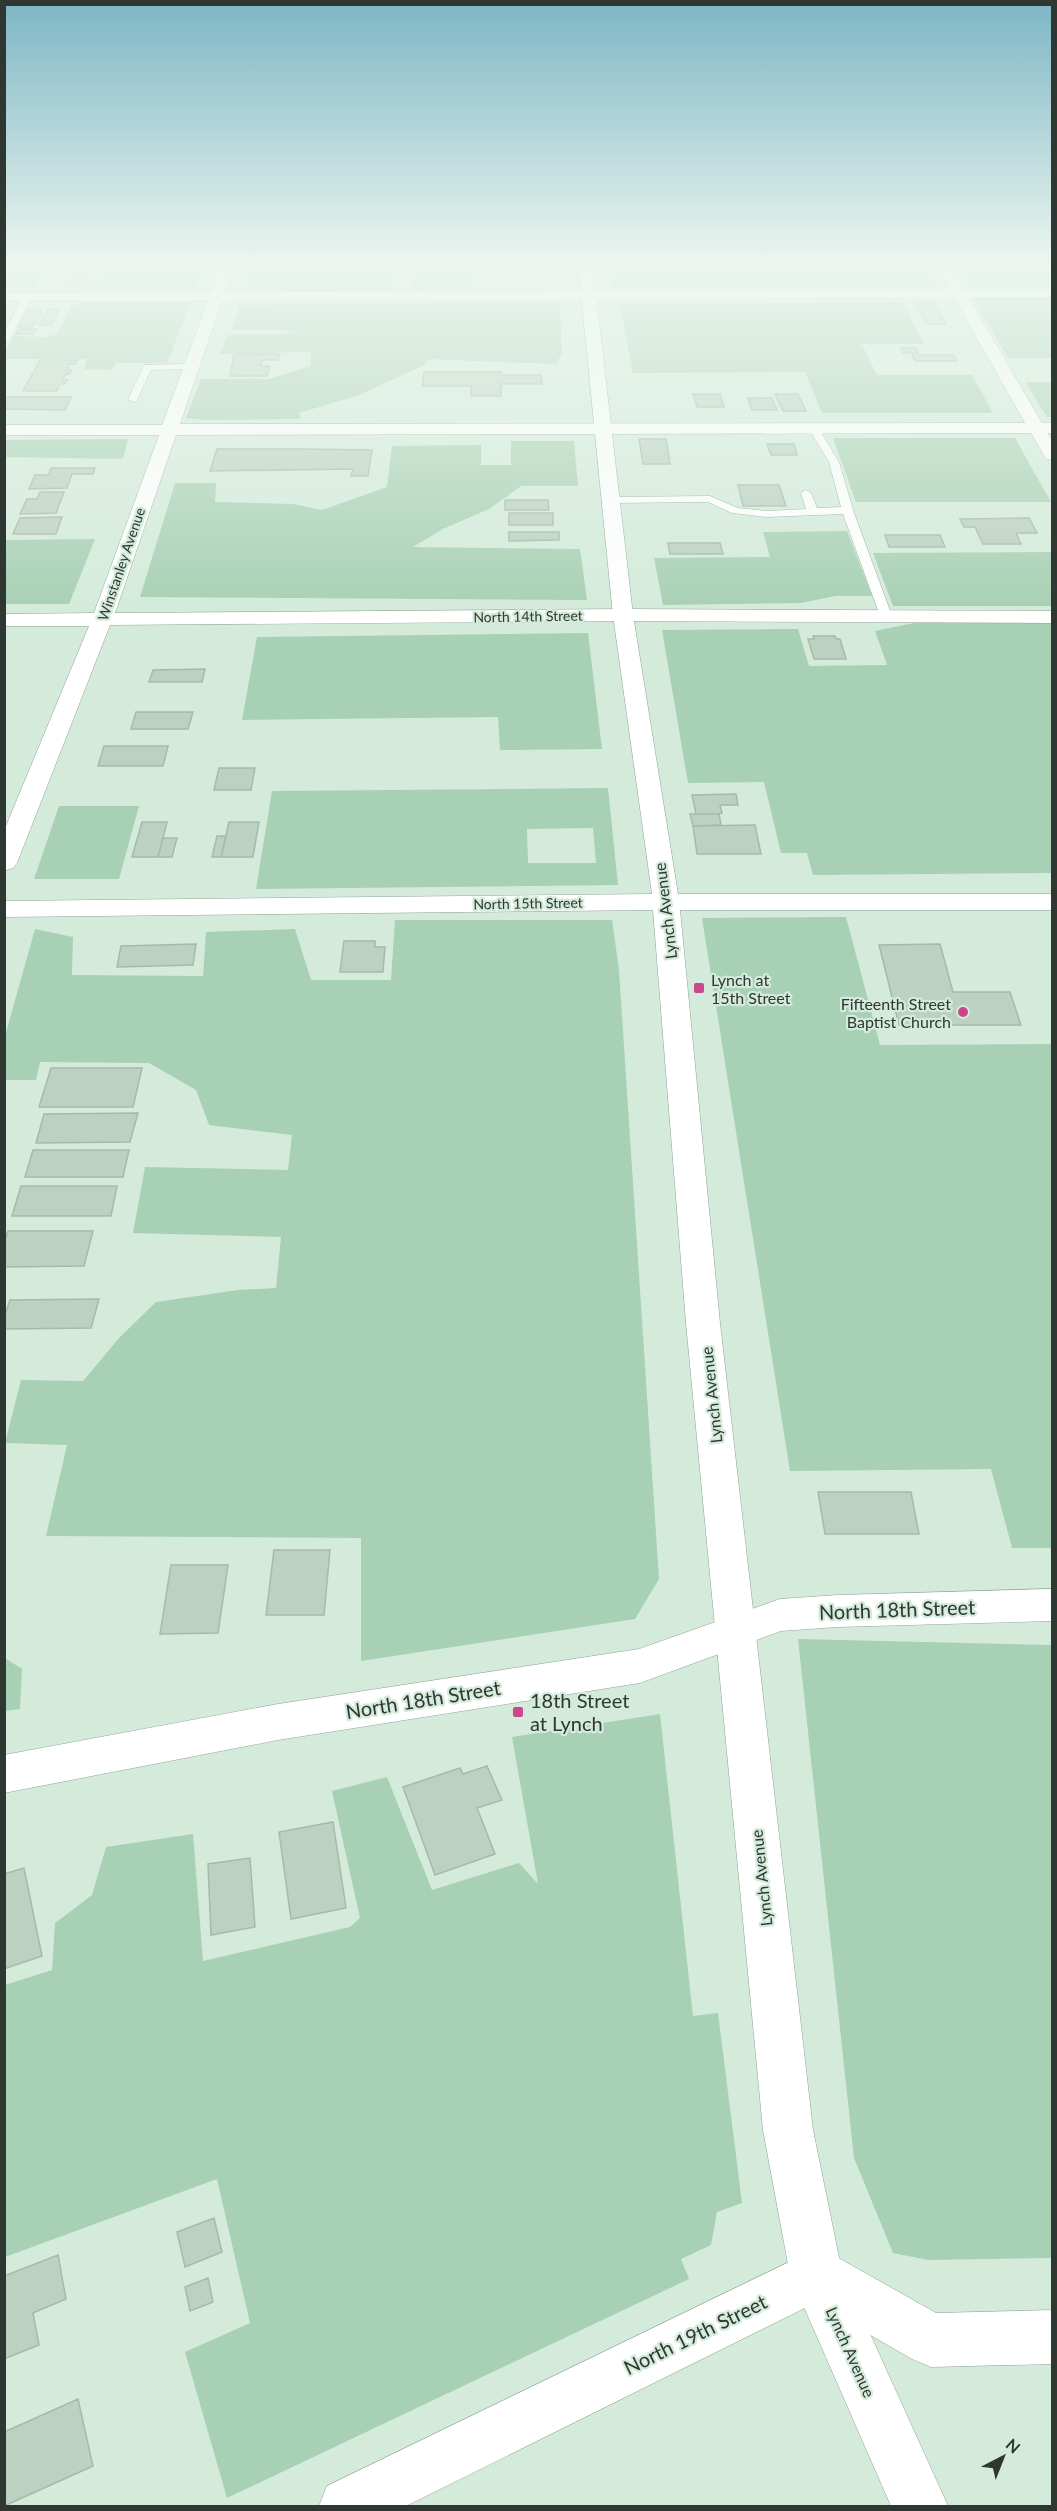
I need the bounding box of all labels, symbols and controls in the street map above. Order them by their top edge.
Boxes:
street label: Winstanley Avenue [94,505,148,623]
street label: North 14th Street [473,607,583,625]
street label: Lynch Avenue [650,862,680,960]
street label: North 15th Street [473,894,583,912]
place label: Lynch at 15th Street [711,970,791,1007]
marker: Lynch at 15th Street [692,981,706,995]
place label: Fifteenth Street Baptist Church [841,994,951,1031]
marker: Fifteenth Street Baptist Church [956,1005,970,1019]
street label: Lynch Avenue [696,1346,726,1444]
street label: North 18th Street [818,1594,976,1624]
street label: North 18th Street [344,1675,502,1723]
place label: 18th Street at Lynch [530,1688,629,1735]
marker: 18th Street at Lynch [511,1705,525,1719]
street label: Lynch Avenue [746,1829,776,1927]
street label: North 19th Street [619,2289,771,2379]
street label: Lynch Avenue [823,2304,879,2400]
north arrow [973,2427,1033,2487]
text: N [1002,2434,1024,2457]

